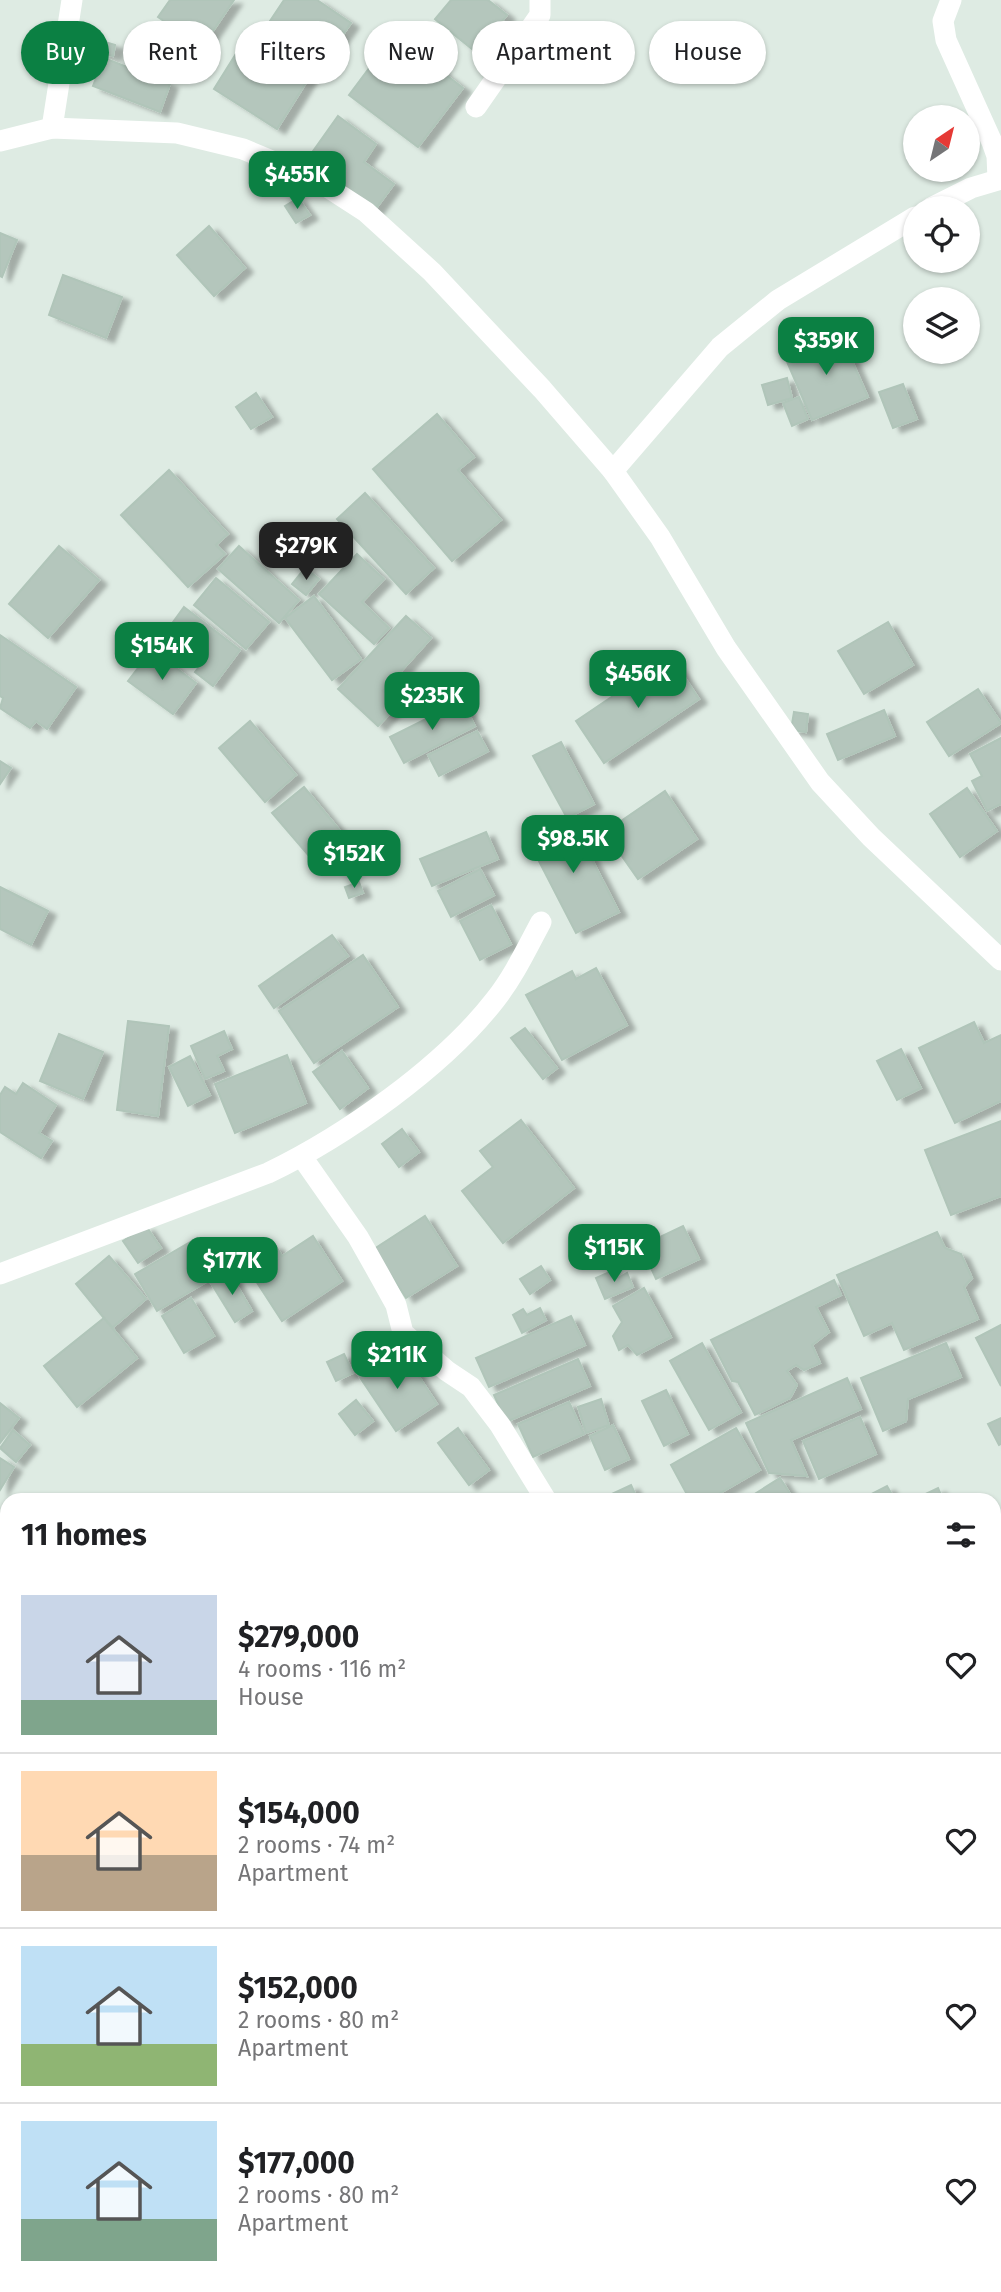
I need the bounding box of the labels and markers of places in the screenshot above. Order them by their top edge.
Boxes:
pin: $455K [248,152,346,211]
pin: $359K [777,318,875,377]
pin: $279K [257,522,355,582]
pin: $154K [113,622,211,682]
pin: $456K [589,650,687,710]
pin: $235K [383,672,481,732]
pin: $98.5K [516,816,630,875]
pin: $152K [305,830,403,890]
pin: $115K [565,1224,663,1284]
pin: $177K [183,1238,281,1297]
pin: $211K [348,1332,446,1391]

